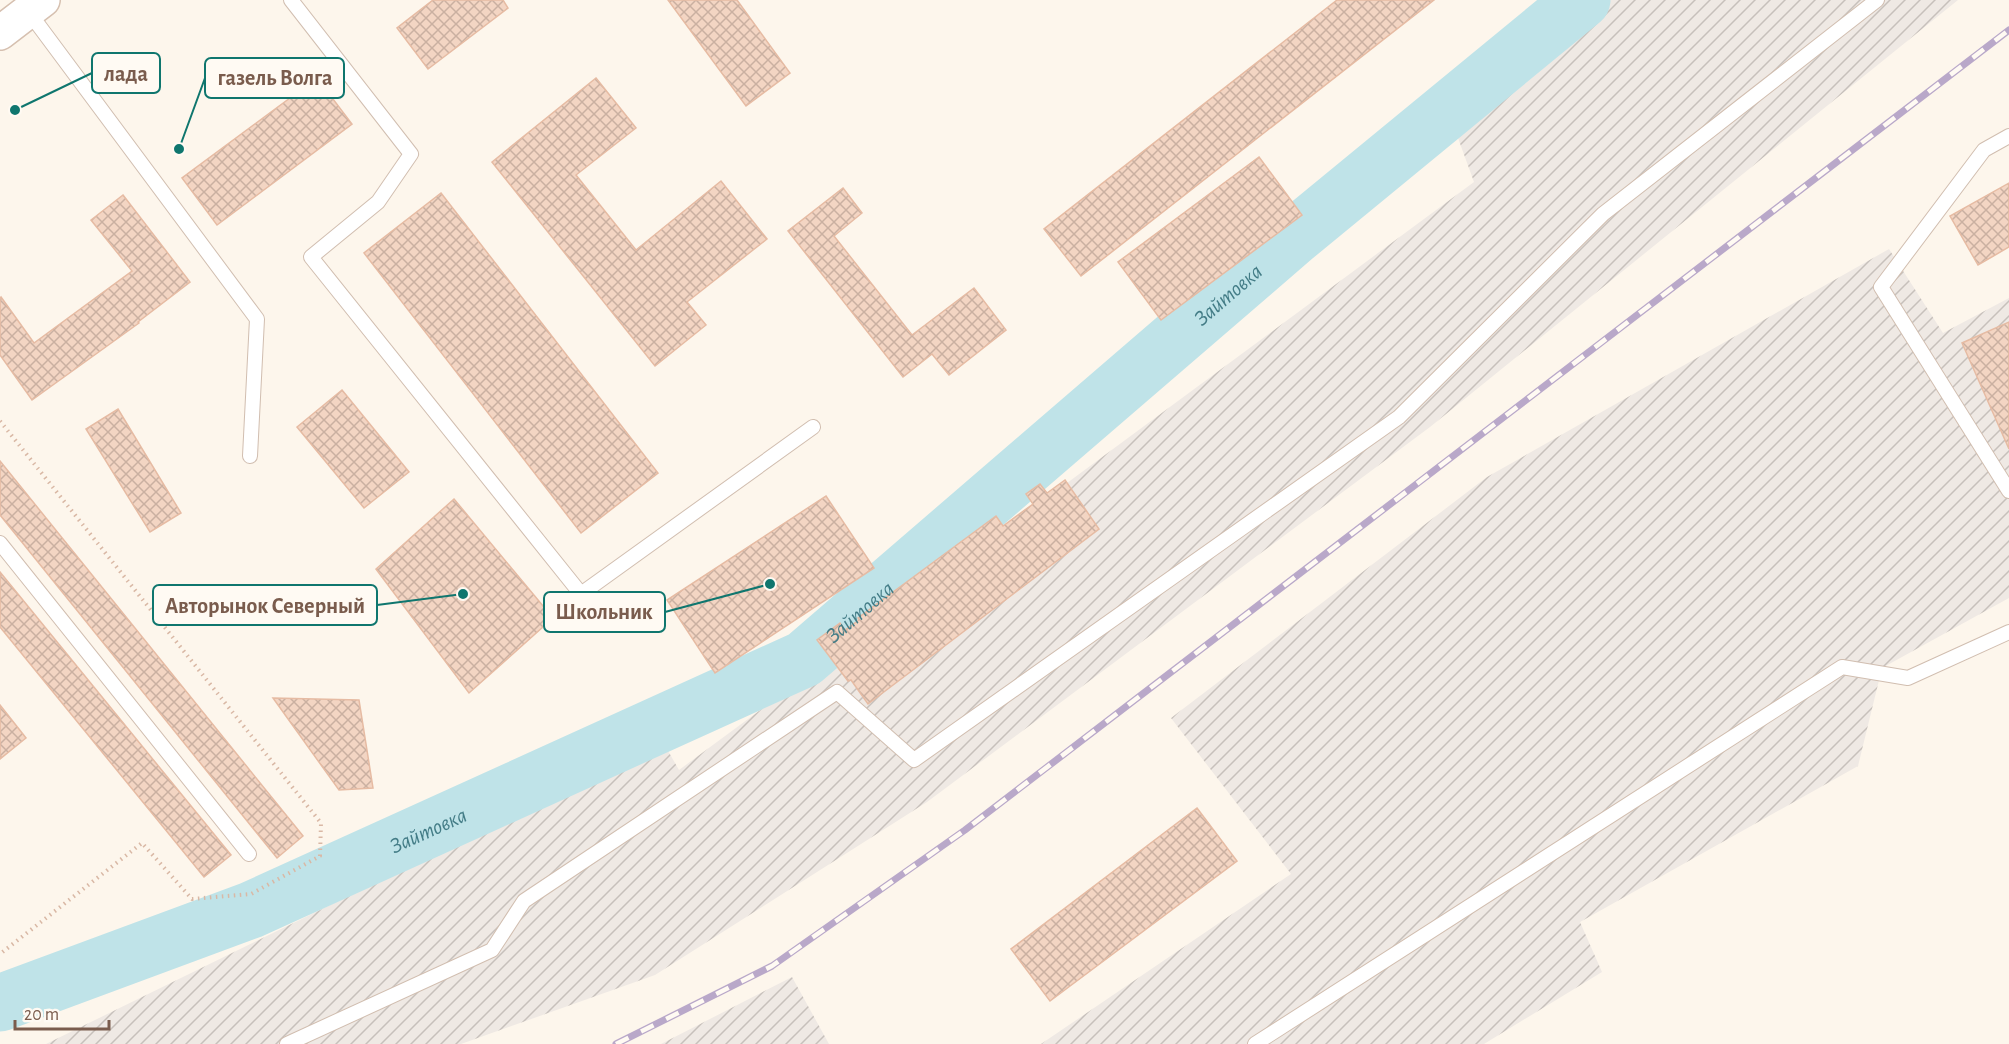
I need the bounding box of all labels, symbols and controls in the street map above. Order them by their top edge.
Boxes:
callout: лада [92,53,160,93]
callout: газель Волга [205,58,344,98]
text: лада [104,63,148,85]
text: газель Волга [217,67,333,89]
water label: Зайтовка [1190,260,1266,330]
water label: Зайтовка [822,577,898,647]
callout: Авторынок Северный [153,585,377,625]
callout: Школьник [544,592,665,632]
text: Авторынок Северный [165,595,365,617]
text: Школьник [555,601,653,623]
water label: Зайтовка [387,804,470,858]
scale bar [15,993,110,1031]
text: 20 m [24,1006,59,1024]

